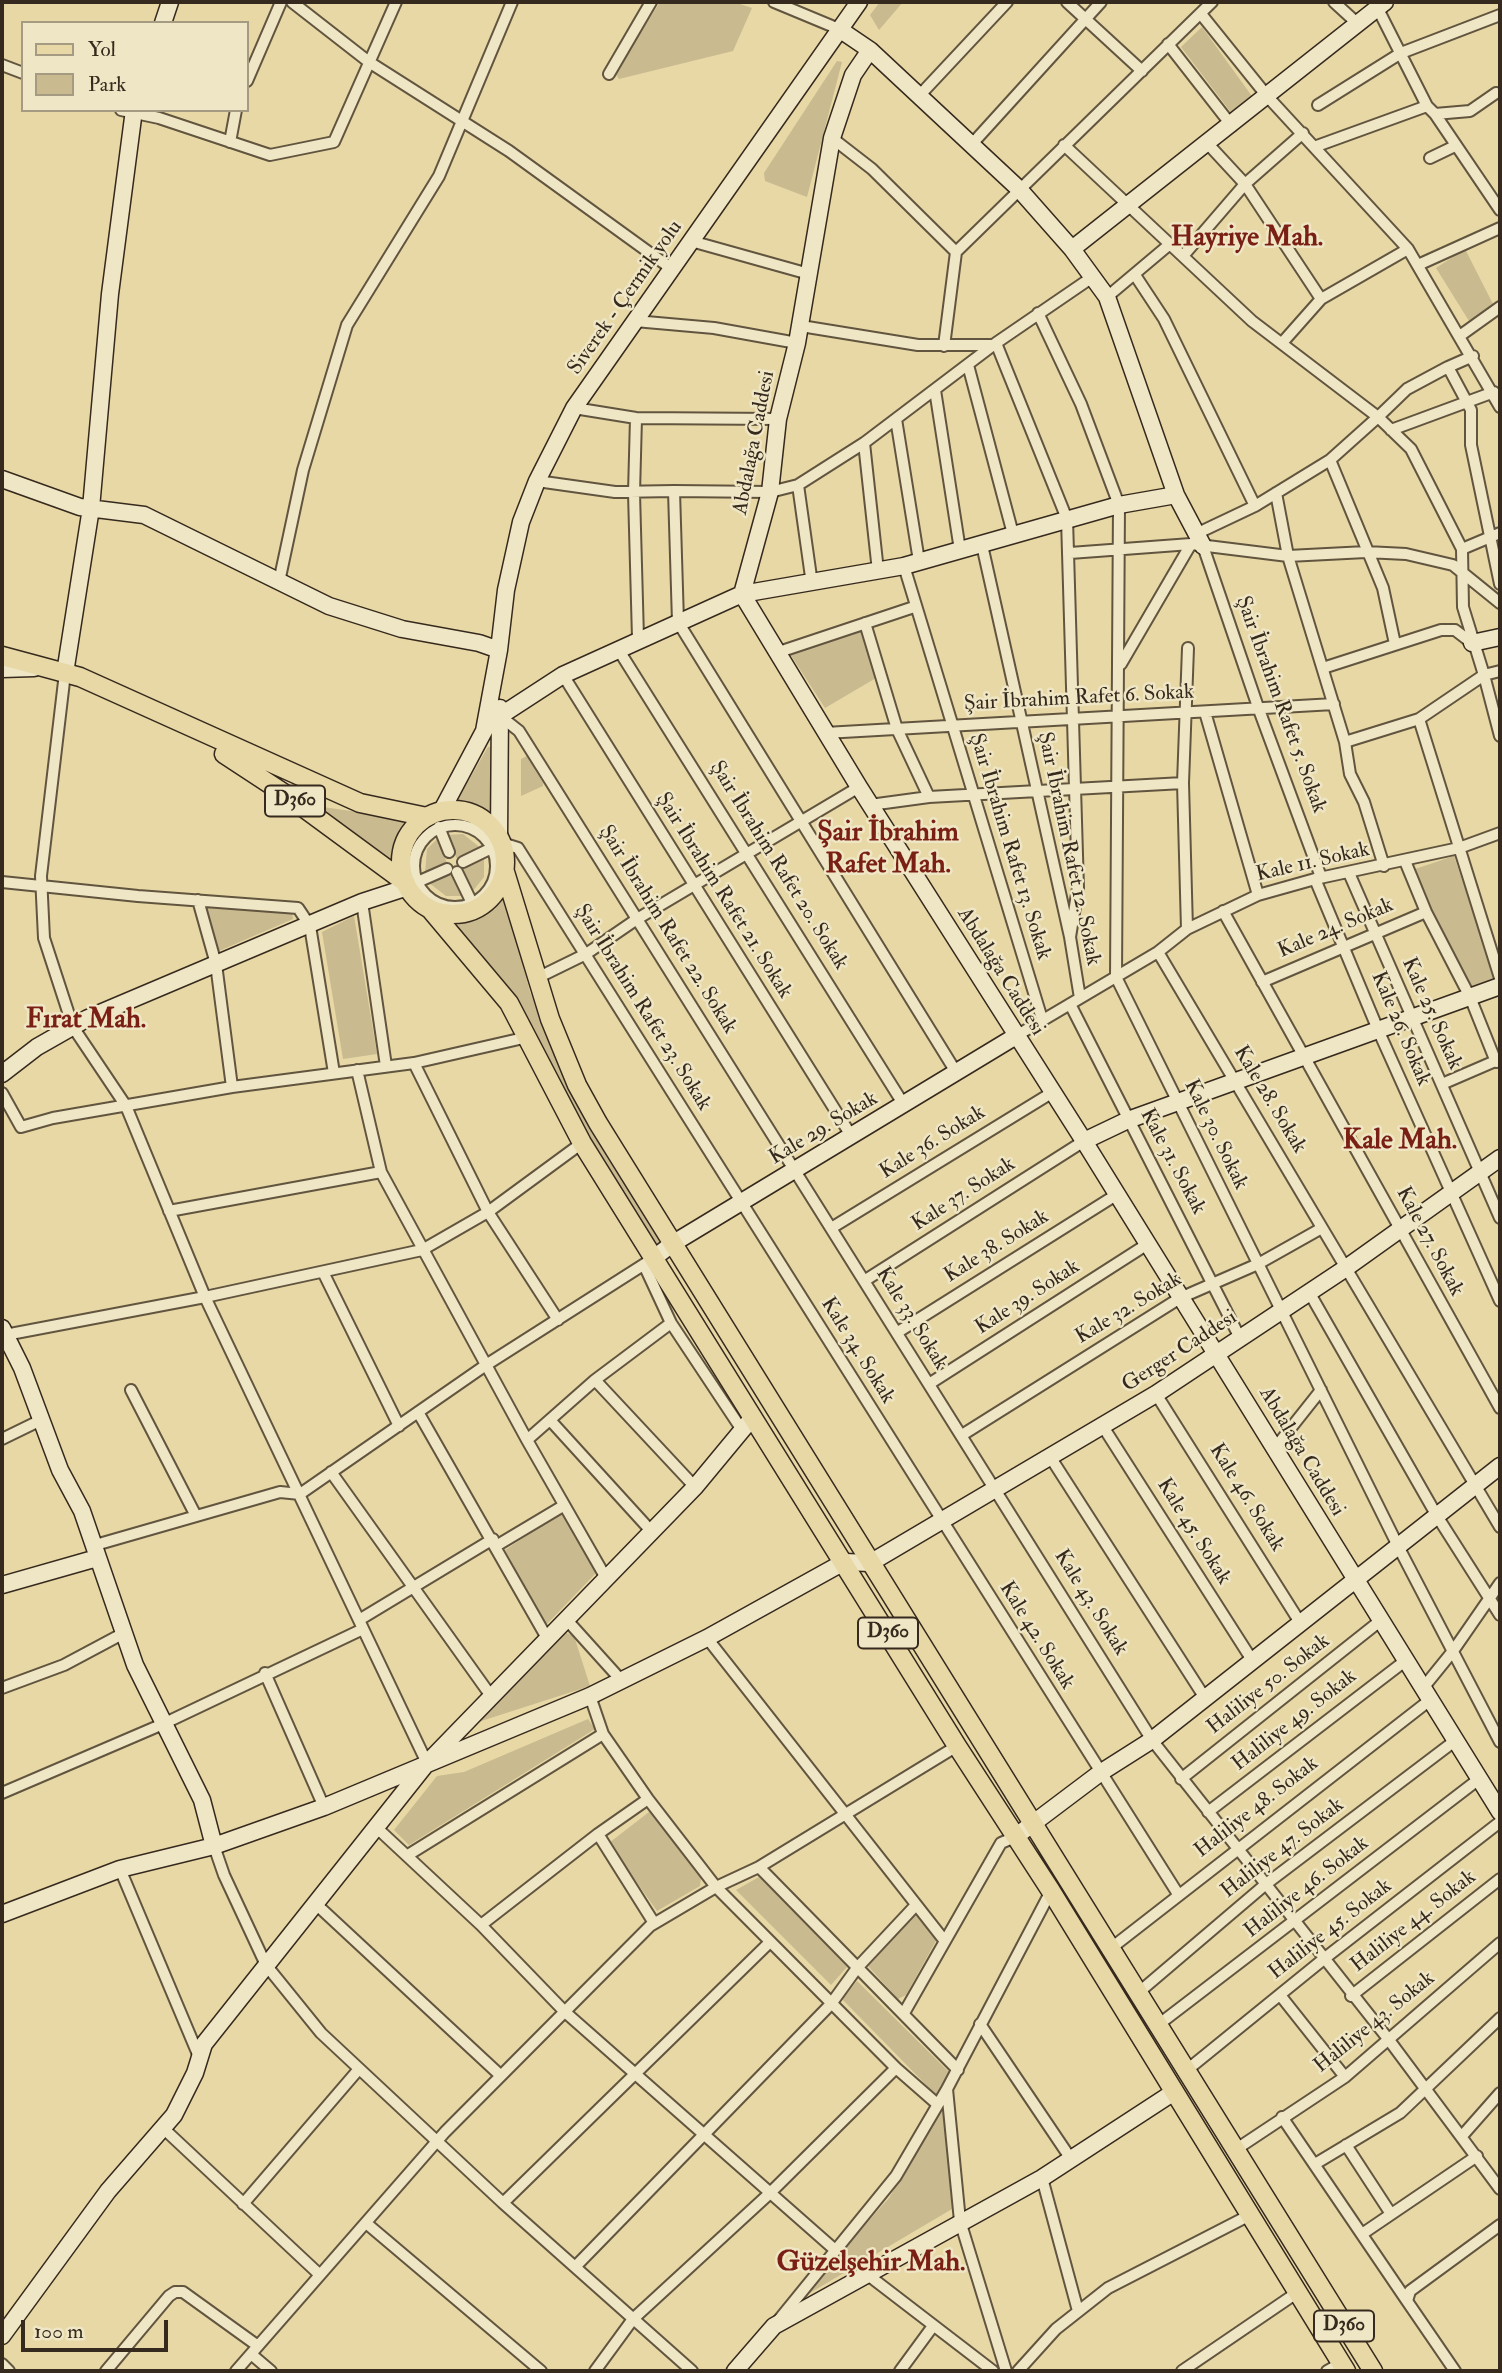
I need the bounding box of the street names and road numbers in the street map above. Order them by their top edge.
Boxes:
street label: Siverek - Çermik yolu [563,216,689,380]
street label: Abdalağa Caddesi [729,369,781,517]
street label: Şair İbrahim Rafet 5. Sokak [1229,593,1331,817]
street label: Şair İbrahim Rafet 6. Sokak [963,680,1195,718]
street label: Şair İbrahim Rafet 12. Sokak [1031,730,1105,968]
street label: Şair İbrahim Rafet 13. Sokak [963,731,1055,963]
street label: Şair İbrahim Rafet 20. Sokak [703,757,853,975]
road number: D360 [265,786,325,816]
street label: Şair İbrahim Rafet 21. Sokak [649,788,797,1004]
street label: Şair İbrahim Rafet 22. Sokak [592,821,742,1039]
street label: Kale 11. Sokak [1254,838,1372,888]
street label: Kale 24. Sokak [1274,893,1398,965]
street label: Şair İbrahim Rafet 23. Sokak [568,900,716,1116]
street label: Abdalağa Caddesi [951,903,1049,1041]
street label: Kale 25. Sokak [1395,954,1467,1074]
street label: Kale 26. Sokak [1365,968,1435,1090]
street label: Kale 28. Sokak [1227,1042,1311,1158]
street label: Kale 30. Sokak [1178,1076,1252,1194]
street label: Kale 29. Sokak [765,1087,883,1171]
street label: Kale 36. Sokak [876,1101,990,1185]
street label: Kale 31. Sokak [1134,1105,1210,1219]
street label: Kale 37. Sokak [908,1152,1020,1238]
street label: Kale 27. Sokak [1390,1183,1468,1301]
street label: Kale 38. Sokak [940,1205,1054,1289]
street label: Kale 39. Sokak [971,1255,1085,1341]
street label: Kale 33. Sokak [869,1263,953,1375]
street label: Kale 32. Sokak [1071,1267,1187,1351]
street label: Kale 34. Sokak [814,1293,900,1409]
street label: Gerger Caddesi [1118,1306,1242,1398]
street label: Abdalağa Caddesi [1253,1383,1349,1521]
street label: Kale 46. Sokak [1203,1439,1289,1557]
street label: Kale 45. Sokak [1150,1474,1236,1590]
street label: Kale 43. Sokak [1048,1545,1132,1661]
street label: Kale 42. Sokak [993,1577,1079,1695]
road number: D360 [858,1618,918,1648]
street label: Haliliye 50. Sokak [1203,1629,1335,1741]
street label: Haliliye 49. Sokak [1228,1665,1362,1777]
street label: Haliliye 48. Sokak [1190,1752,1324,1864]
street label: Haliliye 47. Sokak [1217,1793,1349,1905]
street label: Haliliye 46. Sokak [1240,1832,1374,1944]
street label: Haliliye 44. Sokak [1346,1865,1482,1979]
street label: Haliliye 45. Sokak [1265,1874,1397,1986]
street label: Haliliye 43. Sokak [1310,1967,1440,2079]
road number: D360 [1314,2310,1374,2342]

